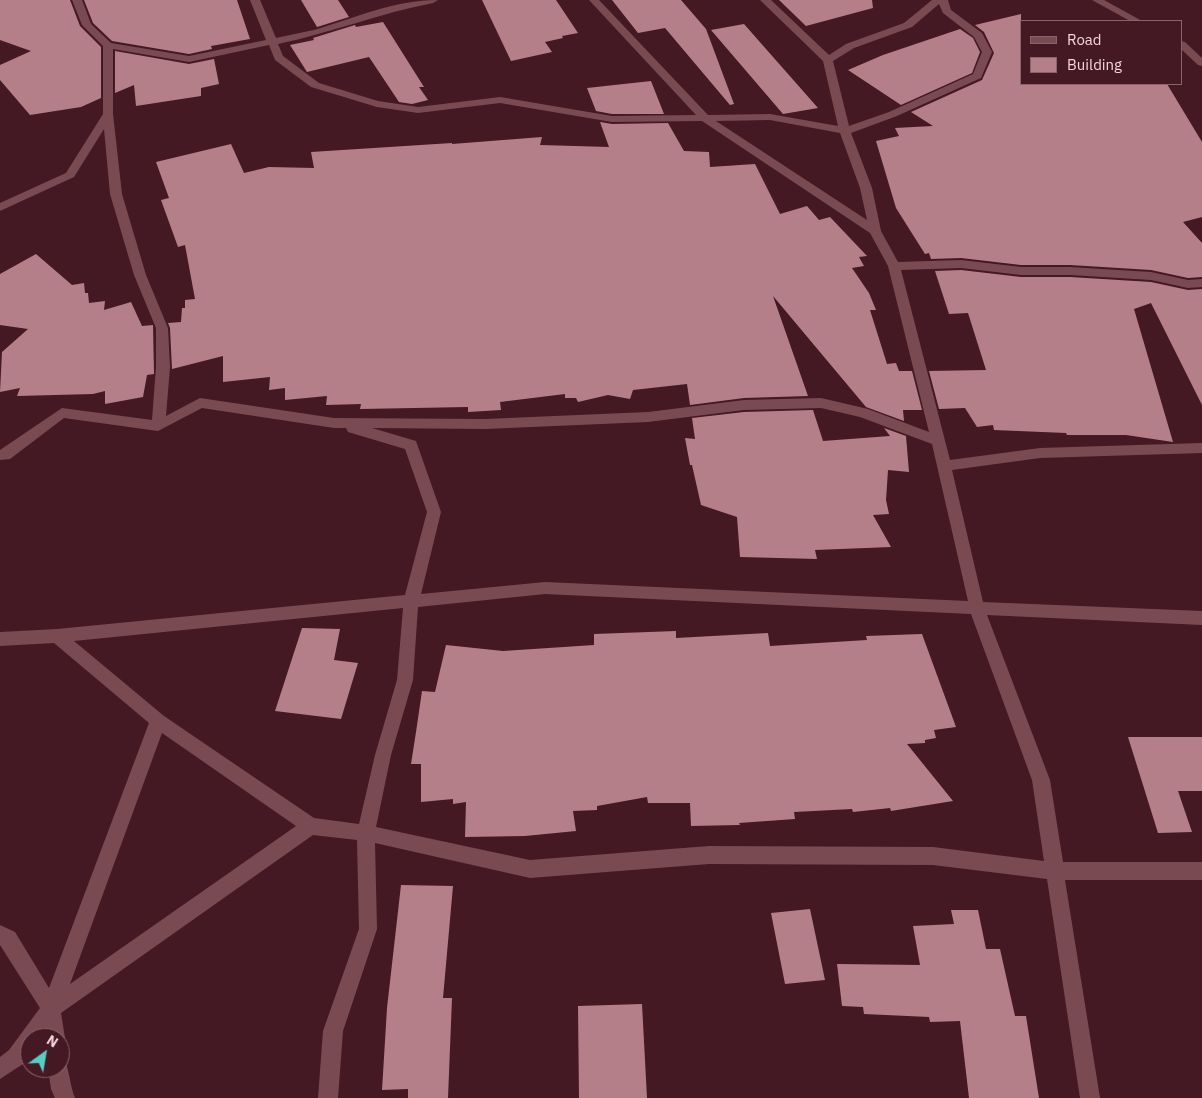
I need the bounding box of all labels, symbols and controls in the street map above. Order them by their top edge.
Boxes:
legend [1020,20,1182,85]
text: Road [1067,30,1102,49]
text: Building [1067,55,1122,74]
north arrow [20,1028,70,1078]
text: N [43,1031,61,1051]

